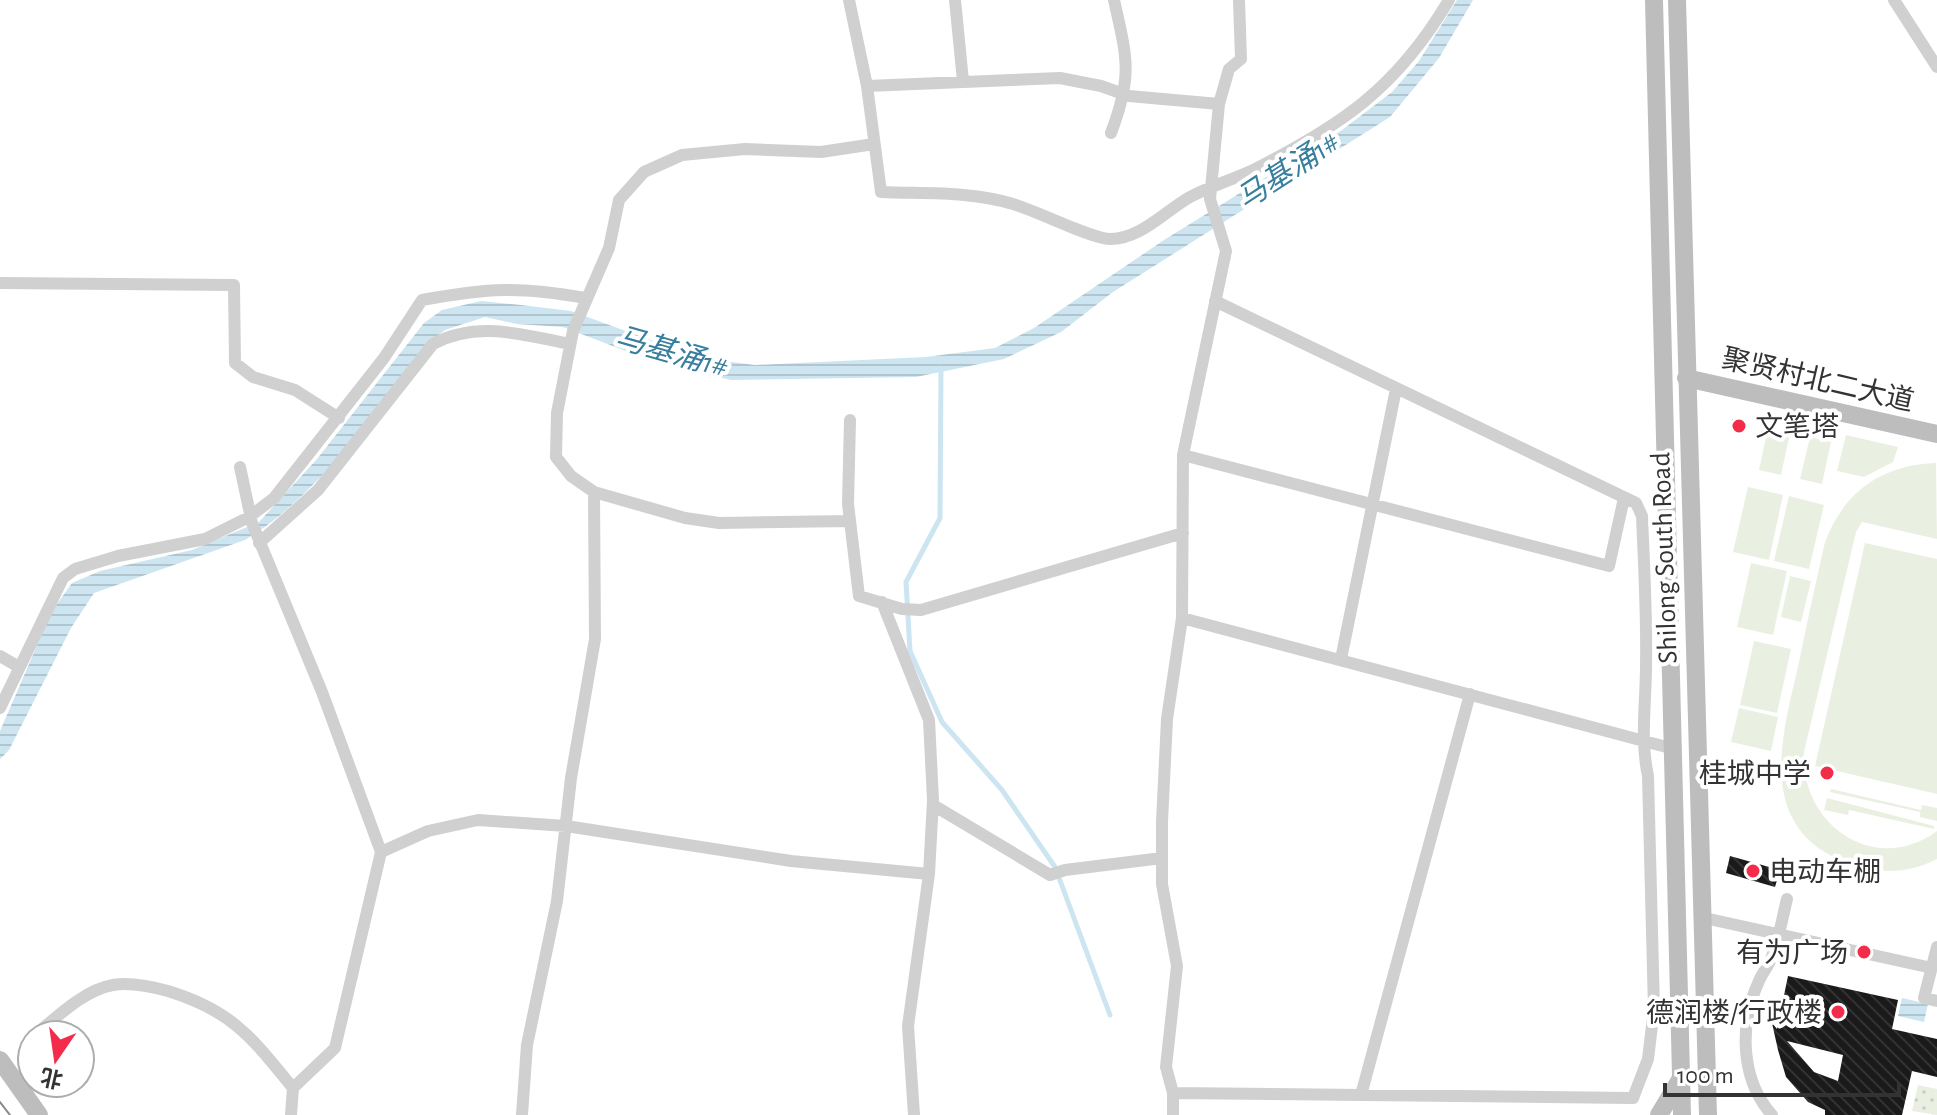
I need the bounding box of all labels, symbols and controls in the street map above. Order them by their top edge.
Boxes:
water label: 马基涌1# [1231,125,1345,215]
water label: 马基涌1# [612,321,732,383]
street label: 聚贤村北二大道 [1719,343,1917,417]
place label: 文笔塔 [1755,412,1839,442]
marker: 文笔塔 [1730,417,1748,435]
street label: Shilong South Road [1647,452,1683,664]
place label: 桂城中学 [1699,759,1811,789]
marker: 桂城中学 [1818,764,1836,782]
place label: 电动车棚 [1769,857,1881,887]
marker: 电动车棚 [1744,862,1762,880]
place label: 有为广场 [1736,938,1848,968]
marker: 有为广场 [1855,943,1873,961]
place label: 德润楼/行政楼 [1646,998,1822,1028]
marker: 德润楼/行政楼 [1829,1003,1847,1021]
north arrow [16,1019,96,1099]
scale bar [1665,1047,1899,1097]
text: 北 [38,1064,65,1092]
text: 100 m [1677,1064,1734,1088]

